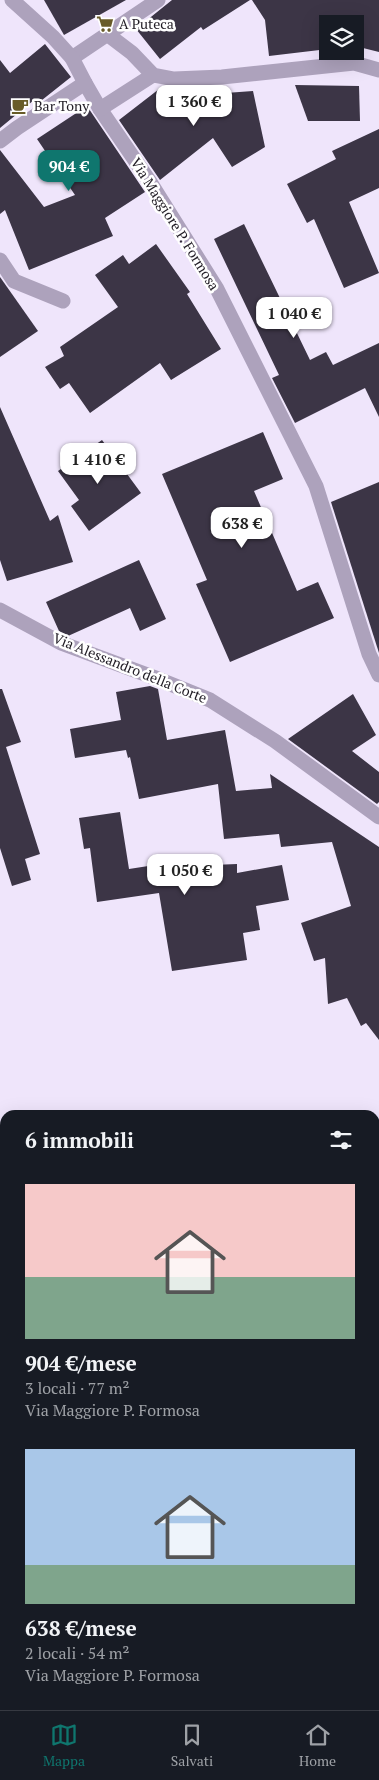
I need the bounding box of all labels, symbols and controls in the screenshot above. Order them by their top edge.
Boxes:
supermarket icon: A Puteca [95,14,115,34]
place label: A Puteca [119,14,174,33]
map controls [319,15,364,60]
button: layers [319,15,364,60]
pin: 1 360 € [148,84,240,127]
text: 1 360 € [167,90,221,112]
cafe icon: Bar Tony [10,96,30,116]
place label: Bar Tony [34,96,90,115]
pin: 904 € [34,150,104,192]
street label: Via Maggiore P. Formosa [127,154,224,294]
text: 904 € [49,155,89,177]
pin: 1 040 € [248,296,340,339]
text: 1 040 € [267,302,321,324]
pin: 1 410 € [52,442,144,485]
text: 1 410 € [71,448,125,470]
pin: 638 € [207,506,277,549]
text: 638 € [222,512,262,534]
street label: Via Alessandro della Corte [50,628,210,707]
pin: 1 050 € [139,854,231,896]
text: 1 050 € [158,859,212,881]
text: 6 immobili [25,1126,134,1154]
icon: filters [327,1126,355,1154]
icon: home [145,1217,235,1307]
text: 904 €/mese [25,1349,137,1377]
text: 3 locali · 77 m² [25,1377,130,1399]
text: Via Maggiore P. Formosa [25,1399,200,1421]
icon: home [145,1482,235,1572]
text: 638 €/mese [25,1614,137,1642]
text: 2 locali · 54 m² [25,1642,130,1664]
text: Via Maggiore P. Formosa [25,1664,200,1686]
tab: Mappa [43,1721,85,1770]
tab: Salvati [171,1721,213,1770]
tab: Home [299,1721,336,1770]

